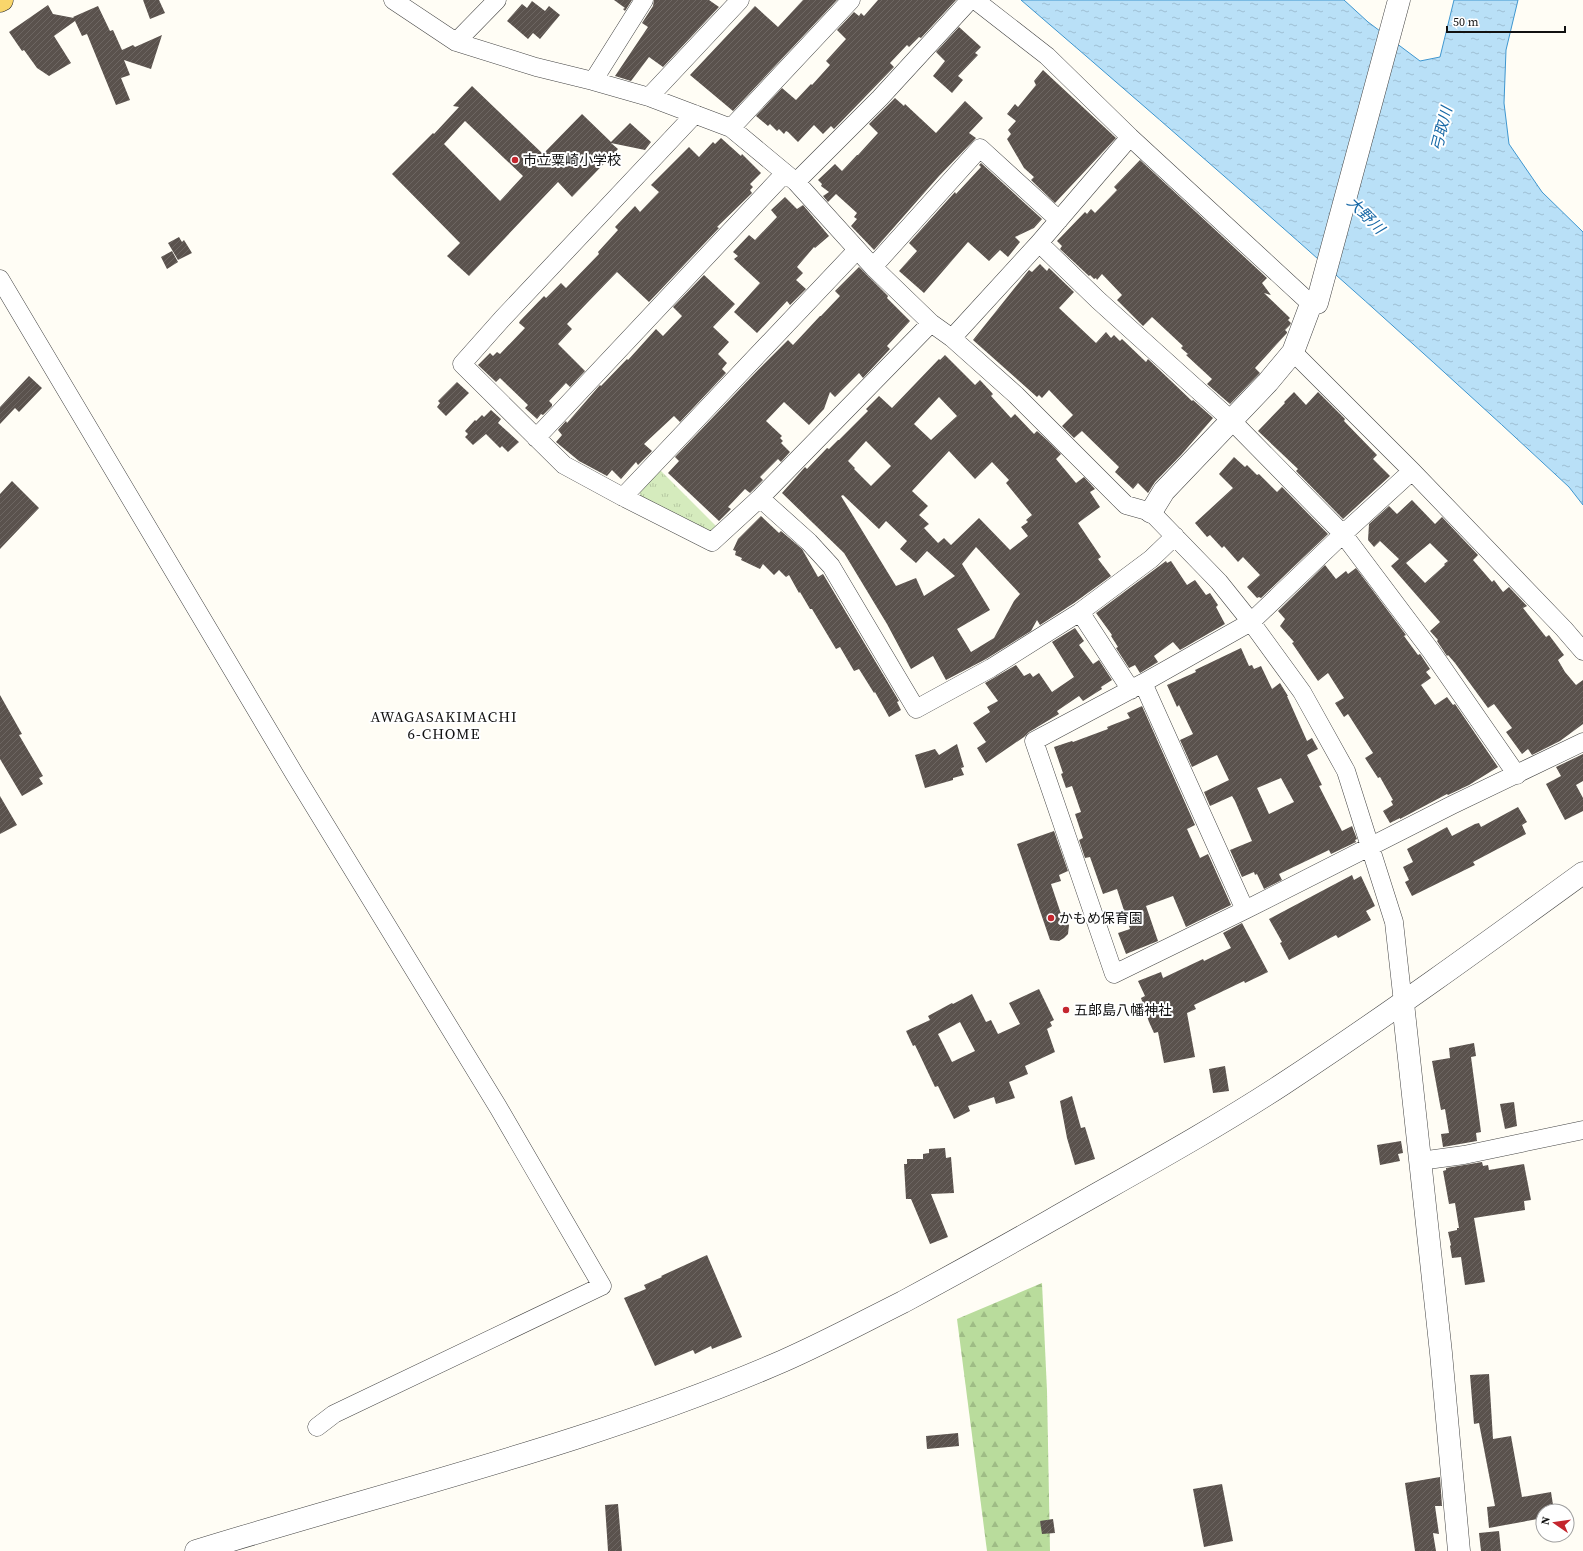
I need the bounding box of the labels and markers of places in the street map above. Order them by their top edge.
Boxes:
place label: 市立粟崎小学校 [523,150,621,170]
marker: 市立粟崎小学校 [510,155,520,165]
place label: かもめ保育園 [1059,908,1143,928]
marker: かもめ保育園 [1046,913,1056,923]
place label: 五郎島八幡神社 [1074,1000,1172,1020]
marker: 五郎島八幡神社 [1061,1005,1071,1015]

